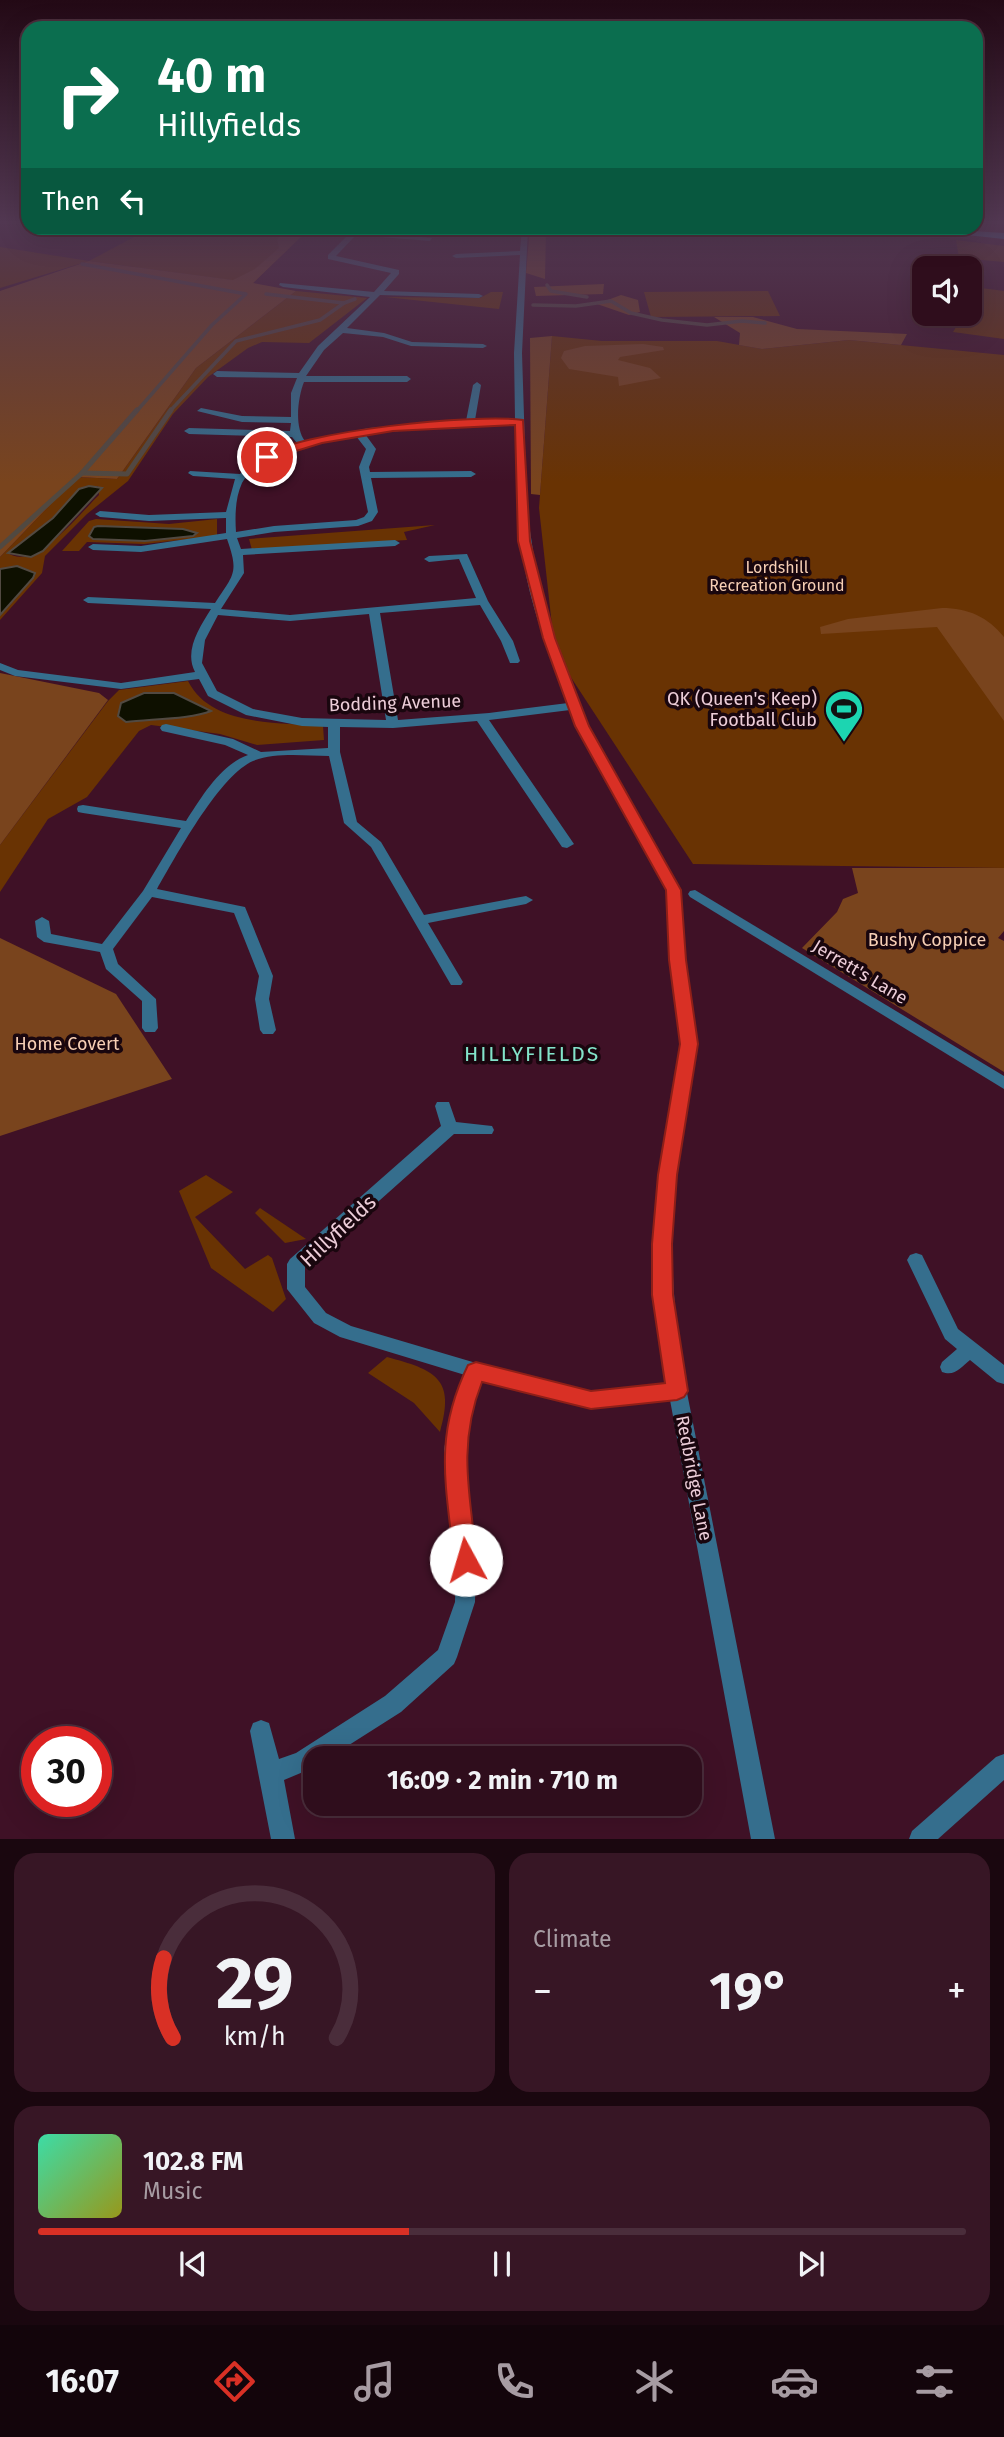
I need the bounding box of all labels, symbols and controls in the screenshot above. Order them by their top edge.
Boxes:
text: 40 m [157,46,266,105]
icon: right [42,49,133,140]
text: Hillyfields [157,106,301,144]
icon: left [114,182,152,220]
text: Then [42,186,100,217]
map controls [912,256,982,326]
button: sound [912,256,982,326]
pin [237,427,297,487]
icon: arrive [248,438,286,476]
park label: Lordshill Recreation Ground [709,558,845,595]
place label: QK (Queen's Keep) Football Club [667,688,817,731]
sports icon: QK (Queen's Keep) Football Club [823,688,865,743]
street label: Bodding Avenue [328,690,462,716]
park label: Bushy Coppice [868,929,986,951]
street label: Jerrett's Lane [808,935,912,1009]
park label: Home Covert [15,1033,120,1055]
district label: HILLYFIELDS [464,1041,600,1067]
street label: Hillyfields [295,1189,382,1273]
street label: Redbridge Lane [671,1413,717,1543]
position arrow [429,1523,503,1597]
speed limit sign: 30 [21,1726,112,1817]
text: 16:09 · 2 min · 710 m [387,1765,618,1796]
text: Climate [533,1925,612,1953]
text: 29 [216,1941,293,2028]
text: 19° [709,1960,790,2023]
text: − [533,1968,552,2014]
text: + [947,1968,966,2014]
text: km/h [224,2022,285,2052]
text: 102.8 FM [143,2146,243,2177]
text: Music [143,2177,203,2205]
icon: previous [174,2245,212,2283]
icon: pause [483,2245,521,2283]
icon: next [792,2245,830,2283]
icon: directions [210,2357,259,2406]
icon: music [350,2357,399,2406]
icon: phone [490,2357,539,2406]
icon: climate [630,2357,679,2406]
icon: car [770,2357,819,2406]
icon: filters [910,2357,959,2406]
text: 16:07 [45,2362,119,2400]

